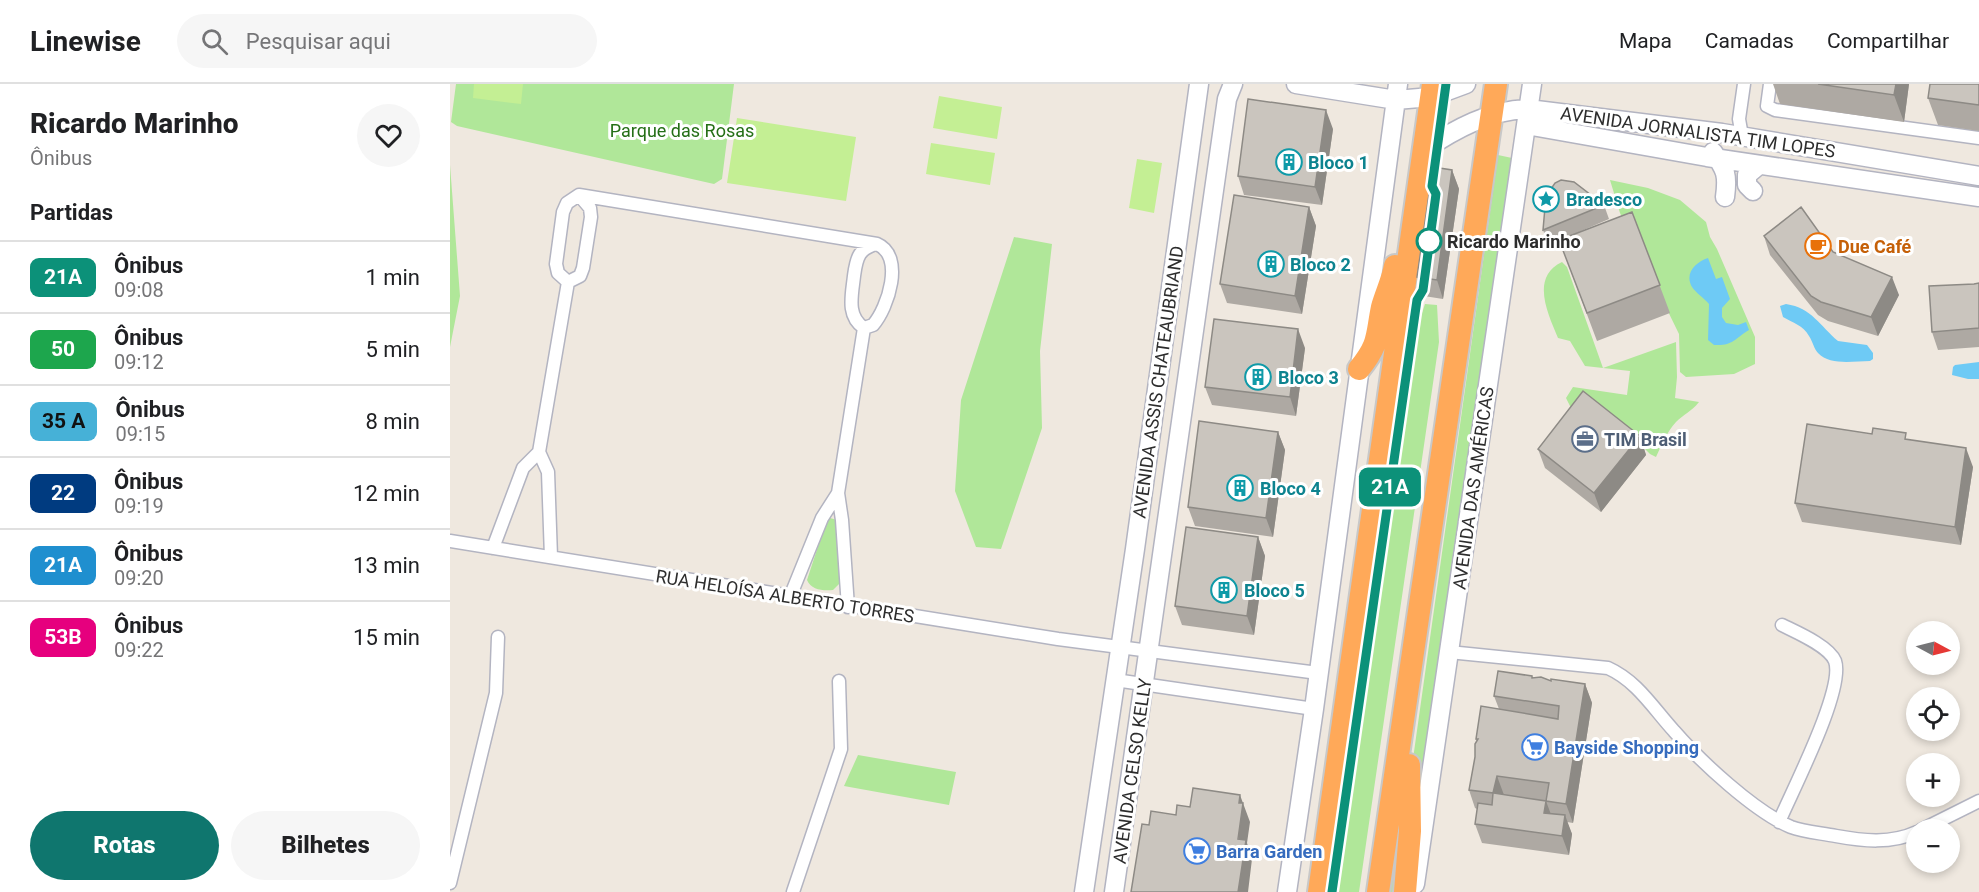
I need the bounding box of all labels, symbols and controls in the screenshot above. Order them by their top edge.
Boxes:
search box [177,14,597,68]
text: Linewise [30,25,141,58]
icon: search [198,25,231,58]
text: Pesquisar aqui [246,29,391,54]
text: Mapa [1619,29,1672,53]
text: Camadas [1705,29,1794,53]
text: Compartilhar [1827,29,1949,53]
street label: AVENIDA JORNALISTA TIM LOPES [1559,102,1837,162]
button: heart [357,104,420,167]
text: Ricardo Marinho [30,107,239,140]
park label: Parque das Rosas [610,120,754,141]
text: Ônibus [30,146,92,170]
building icon: Bloco 1 [1274,147,1304,177]
place label: Bloco 1 [1308,152,1369,173]
place icon: Bradesco [1531,184,1561,214]
place label: Bradesco [1566,189,1642,210]
text: Partidas [30,200,113,225]
marker: Ricardo Marinho [1416,228,1442,254]
place label: Ricardo Marinho [1447,231,1581,252]
cafe icon: Due Café [1803,231,1833,261]
place label: Due Café [1838,236,1912,257]
street label: AVENIDA ASSIS CHATEAUBRIAND [1128,245,1188,519]
building icon: Bloco 2 [1256,249,1286,279]
text: Ônibus [114,253,183,278]
place label: Bloco 2 [1290,254,1351,275]
text: 21A [44,265,82,289]
text: 1 min [365,265,420,290]
text: 09:08 [114,278,164,302]
text: Ônibus [114,325,183,350]
text: 50 [51,337,75,361]
text: 5 min [365,337,420,362]
text: 09:12 [114,350,164,374]
building icon: Bloco 3 [1243,362,1273,392]
place label: Bloco 3 [1278,367,1339,388]
street label: AVENIDA DAS AMÉRICAS [1448,385,1498,591]
text: Ônibus [115,397,185,422]
text: 35 A [42,409,85,433]
text: 8 min [365,409,420,434]
text: 09:15 [115,422,165,446]
office icon: TIM Brasil [1570,424,1600,454]
place label: TIM Brasil [1604,429,1687,450]
line badge: 21A [1356,468,1424,506]
text: Ônibus [114,469,183,494]
building icon: Bloco 4 [1225,473,1255,503]
text: 21A [1371,475,1409,499]
place label: Bloco 4 [1260,478,1321,499]
text: 22 [51,481,75,505]
text: 12 min [353,481,420,506]
text: 09:19 [114,494,164,518]
text: Ônibus [114,541,183,566]
text: 21A [44,553,82,577]
text: 13 min [353,553,420,578]
street label: RUA HELOÍSA ALBERTO TORRES [654,565,916,627]
text: 09:20 [114,566,164,590]
building icon: Bloco 5 [1209,575,1239,605]
place label: Bloco 5 [1244,580,1305,601]
text: Ônibus [114,613,183,638]
north arrow [1906,621,1960,675]
map controls [1906,621,1960,873]
text: 53B [44,625,82,649]
text: 15 min [353,625,420,650]
text: 09:22 [114,638,164,662]
street label: AVENIDA CELSO KELLY [1109,677,1155,865]
button: locate [1906,687,1960,741]
supermarket icon: Bayside Shopping [1520,732,1550,762]
place label: Bayside Shopping [1554,737,1699,758]
button: + [1906,753,1960,807]
button: Rotas [30,811,219,880]
button: Bilhetes [231,811,420,880]
button: − [1906,819,1960,873]
supermarket icon: Barra Garden [1182,836,1212,866]
place label: Barra Garden [1216,841,1322,862]

